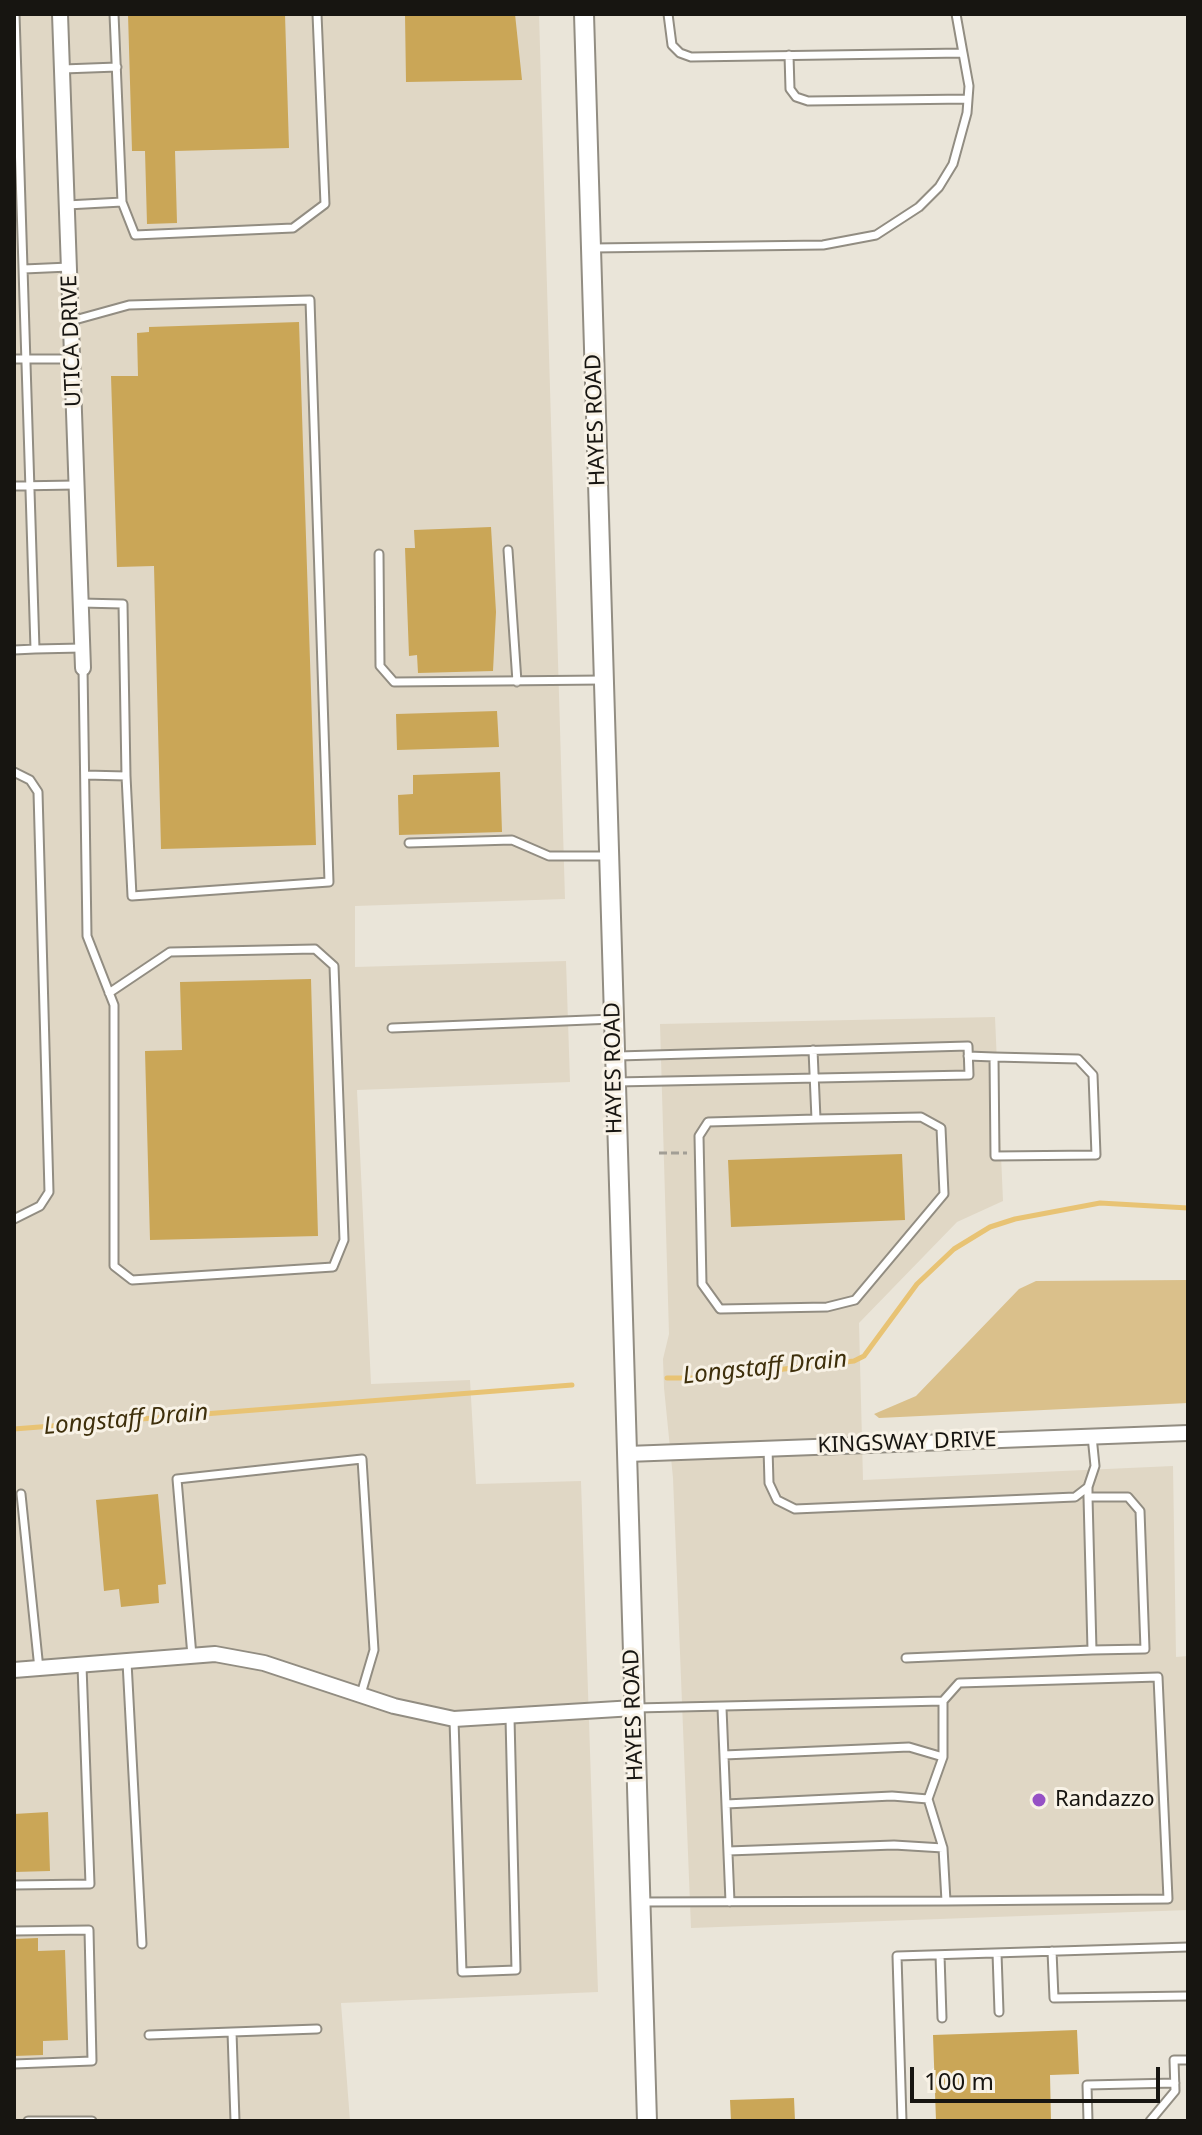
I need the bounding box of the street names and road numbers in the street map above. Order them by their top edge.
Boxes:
street label: UTICA DRIVE [57,275,87,407]
street label: HAYES ROAD [581,354,611,486]
street label: HAYES ROAD [600,1002,628,1134]
street label: KINGSWAY DRIVE [817,1427,997,1459]
street label: HAYES ROAD [619,1649,649,1781]

